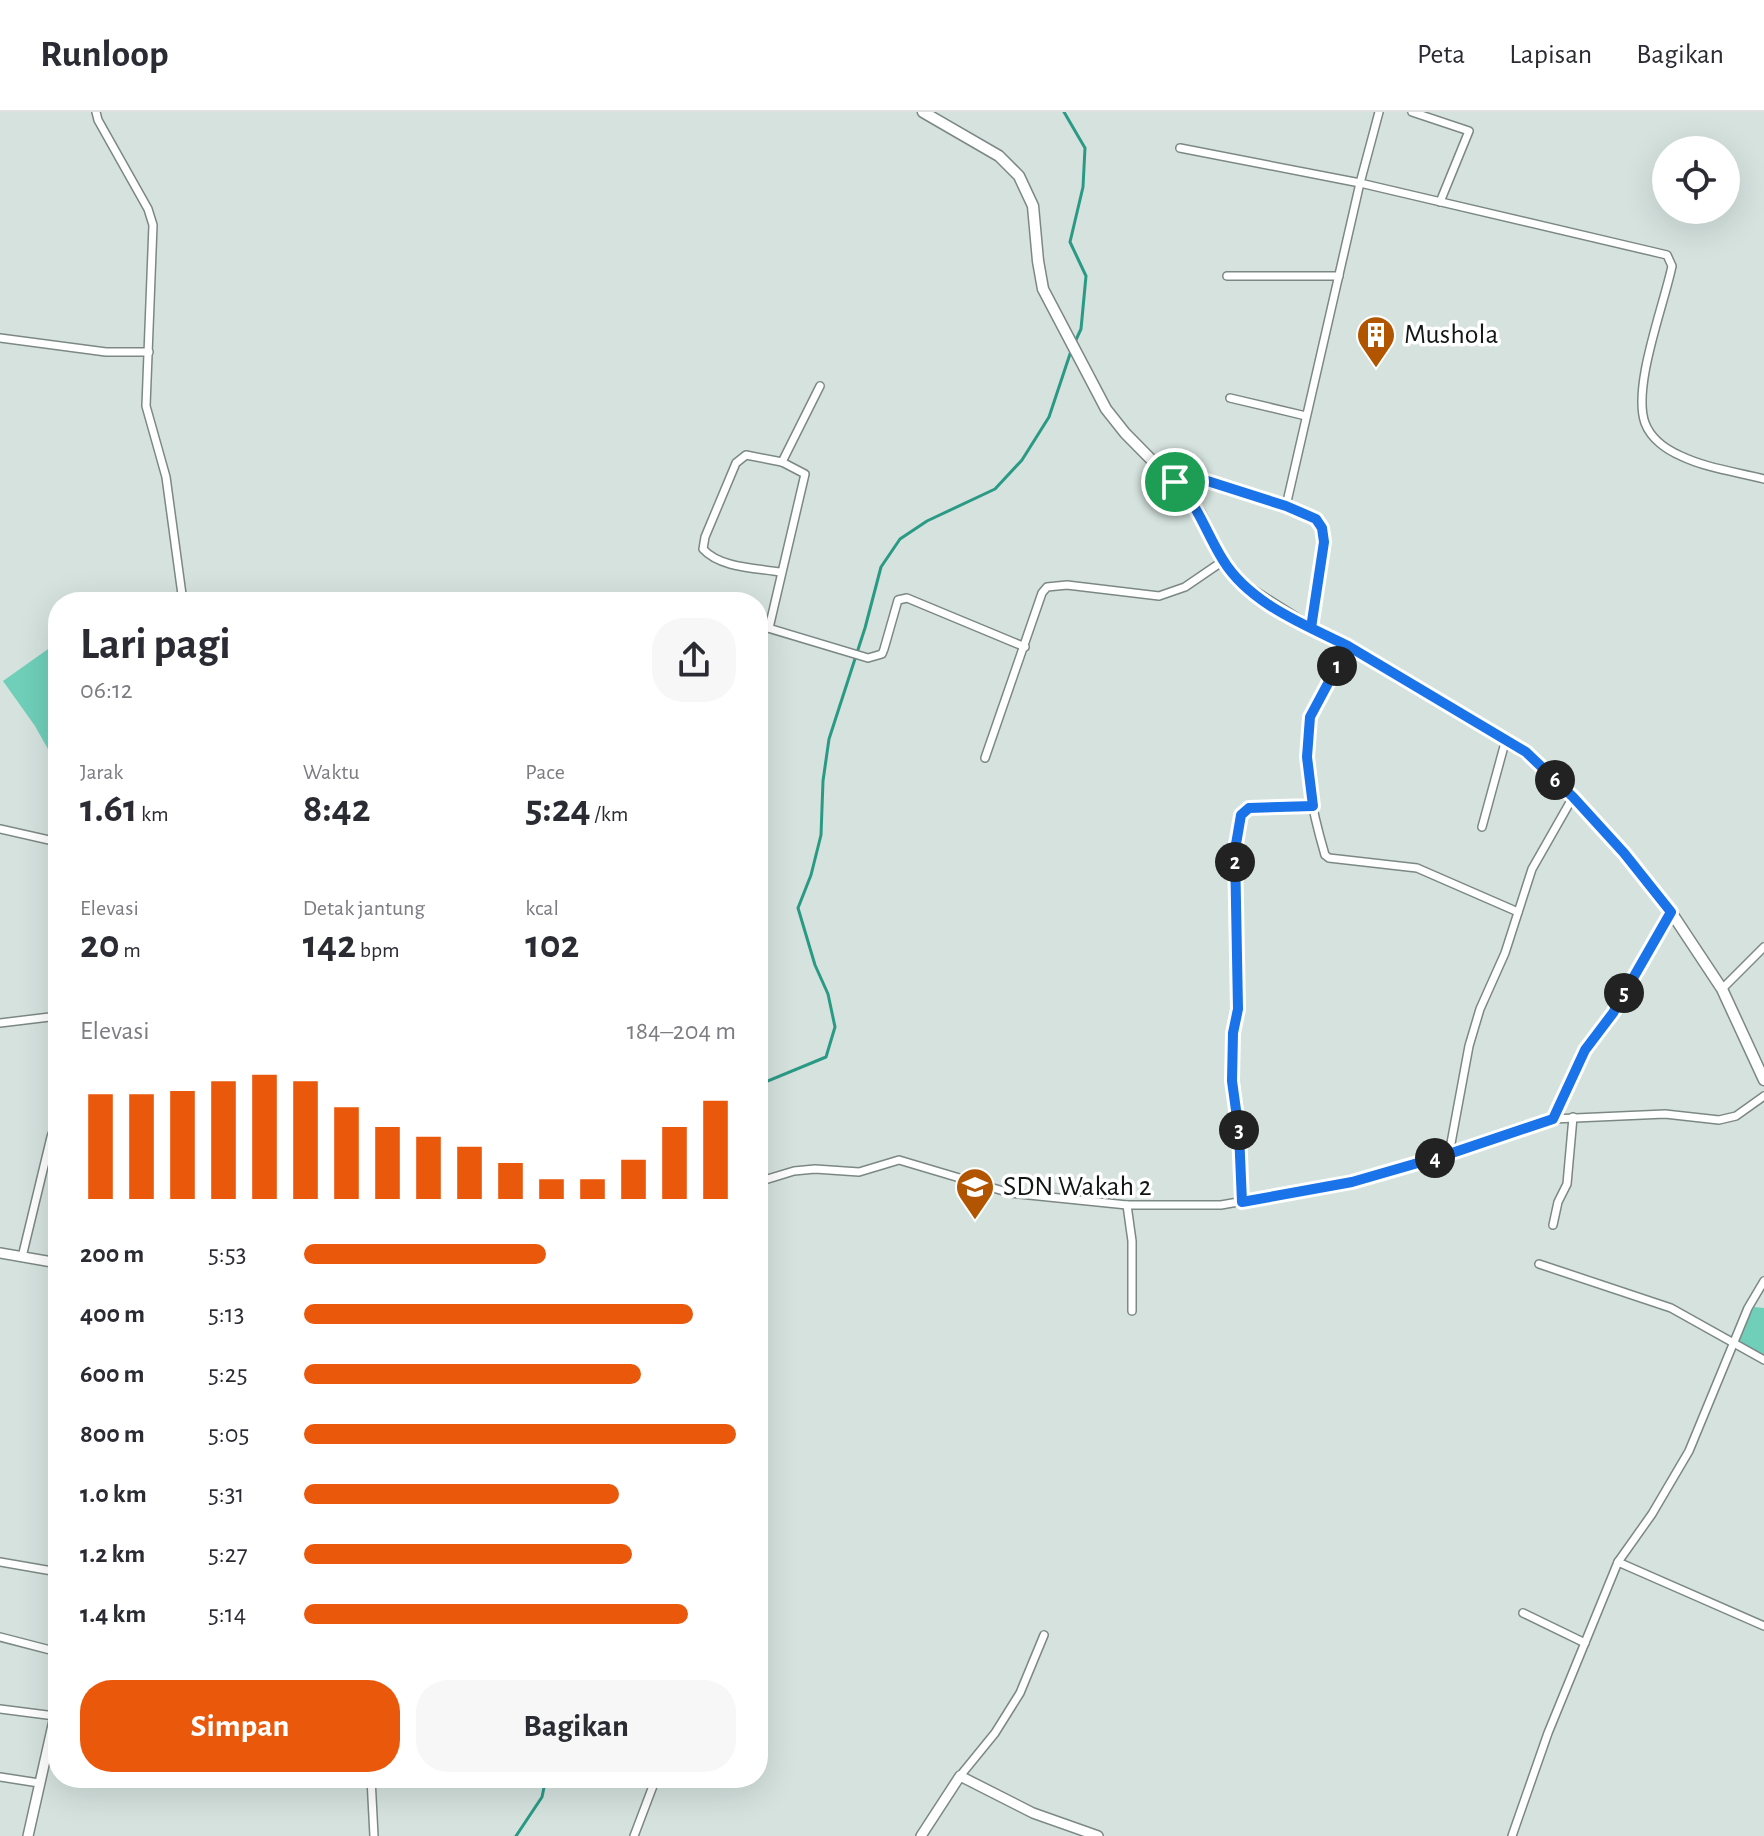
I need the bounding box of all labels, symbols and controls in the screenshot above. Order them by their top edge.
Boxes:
text: Runloop [40,36,169,74]
text: Peta [1417,41,1465,69]
text: Lapisan [1509,41,1592,69]
text: Bagikan [1636,41,1724,69]
map controls [1652,136,1740,224]
button: locate [1652,136,1740,224]
building icon: Mushola [1355,314,1397,369]
place label: Mushola [1404,321,1498,349]
pin [1141,448,1209,516]
icon: arrive [1153,460,1197,504]
button: share [652,618,736,702]
text: Lari pagi [80,623,231,667]
pin: 1 [1317,646,1357,686]
text: 1 [1333,655,1341,677]
text: 06:12 [80,677,133,703]
pin: 6 [1535,760,1575,800]
text: Jarak [80,761,123,783]
text: Waktu [303,761,360,783]
text: Pace [525,761,565,783]
text: 6 [1550,769,1560,791]
text: 1.61 [80,789,137,829]
text: 8:42 [303,789,371,829]
text: 5:24 [525,789,591,829]
text: km [137,803,169,825]
text: /km [591,803,628,825]
pin: 2 [1215,842,1255,882]
text: 2 [1230,851,1240,873]
text: Elevasi [80,897,139,919]
text: Detak jantung [303,897,425,919]
text: kcal [525,897,559,919]
text: 20 [80,925,120,965]
text: 142 [303,925,356,965]
text: 102 [525,925,579,965]
text: m [120,939,141,961]
text: bpm [356,939,400,961]
pin: 5 [1604,973,1644,1013]
text: 5 [1619,982,1629,1004]
text: Elevasi [80,1018,149,1044]
text: 184–204 m [627,1018,736,1044]
pin: 3 [1219,1110,1259,1150]
text: 3 [1234,1119,1244,1141]
pin: 4 [1415,1138,1455,1178]
text: 4 [1429,1147,1441,1169]
school or university icon: SDN Wakah 2 [954,1166,996,1221]
place label: SDN Wakah 2 [1003,1173,1152,1201]
text: 200 m [80,1241,144,1267]
text: 5:53 [208,1241,246,1267]
text: 400 m [80,1301,145,1327]
text: 5:13 [208,1301,244,1327]
text: 600 m [80,1361,145,1387]
text: 5:25 [208,1361,248,1387]
text: 800 m [80,1421,145,1447]
text: 5:05 [208,1421,249,1447]
text: 1.0 km [80,1481,147,1507]
text: 5:31 [208,1481,244,1507]
text: 1.2 km [80,1541,145,1567]
text: 5:27 [208,1541,248,1567]
text: 1.4 km [80,1601,146,1627]
text: 5:14 [208,1601,246,1627]
button: Simpan [80,1680,400,1772]
button: Bagikan [416,1680,736,1772]

